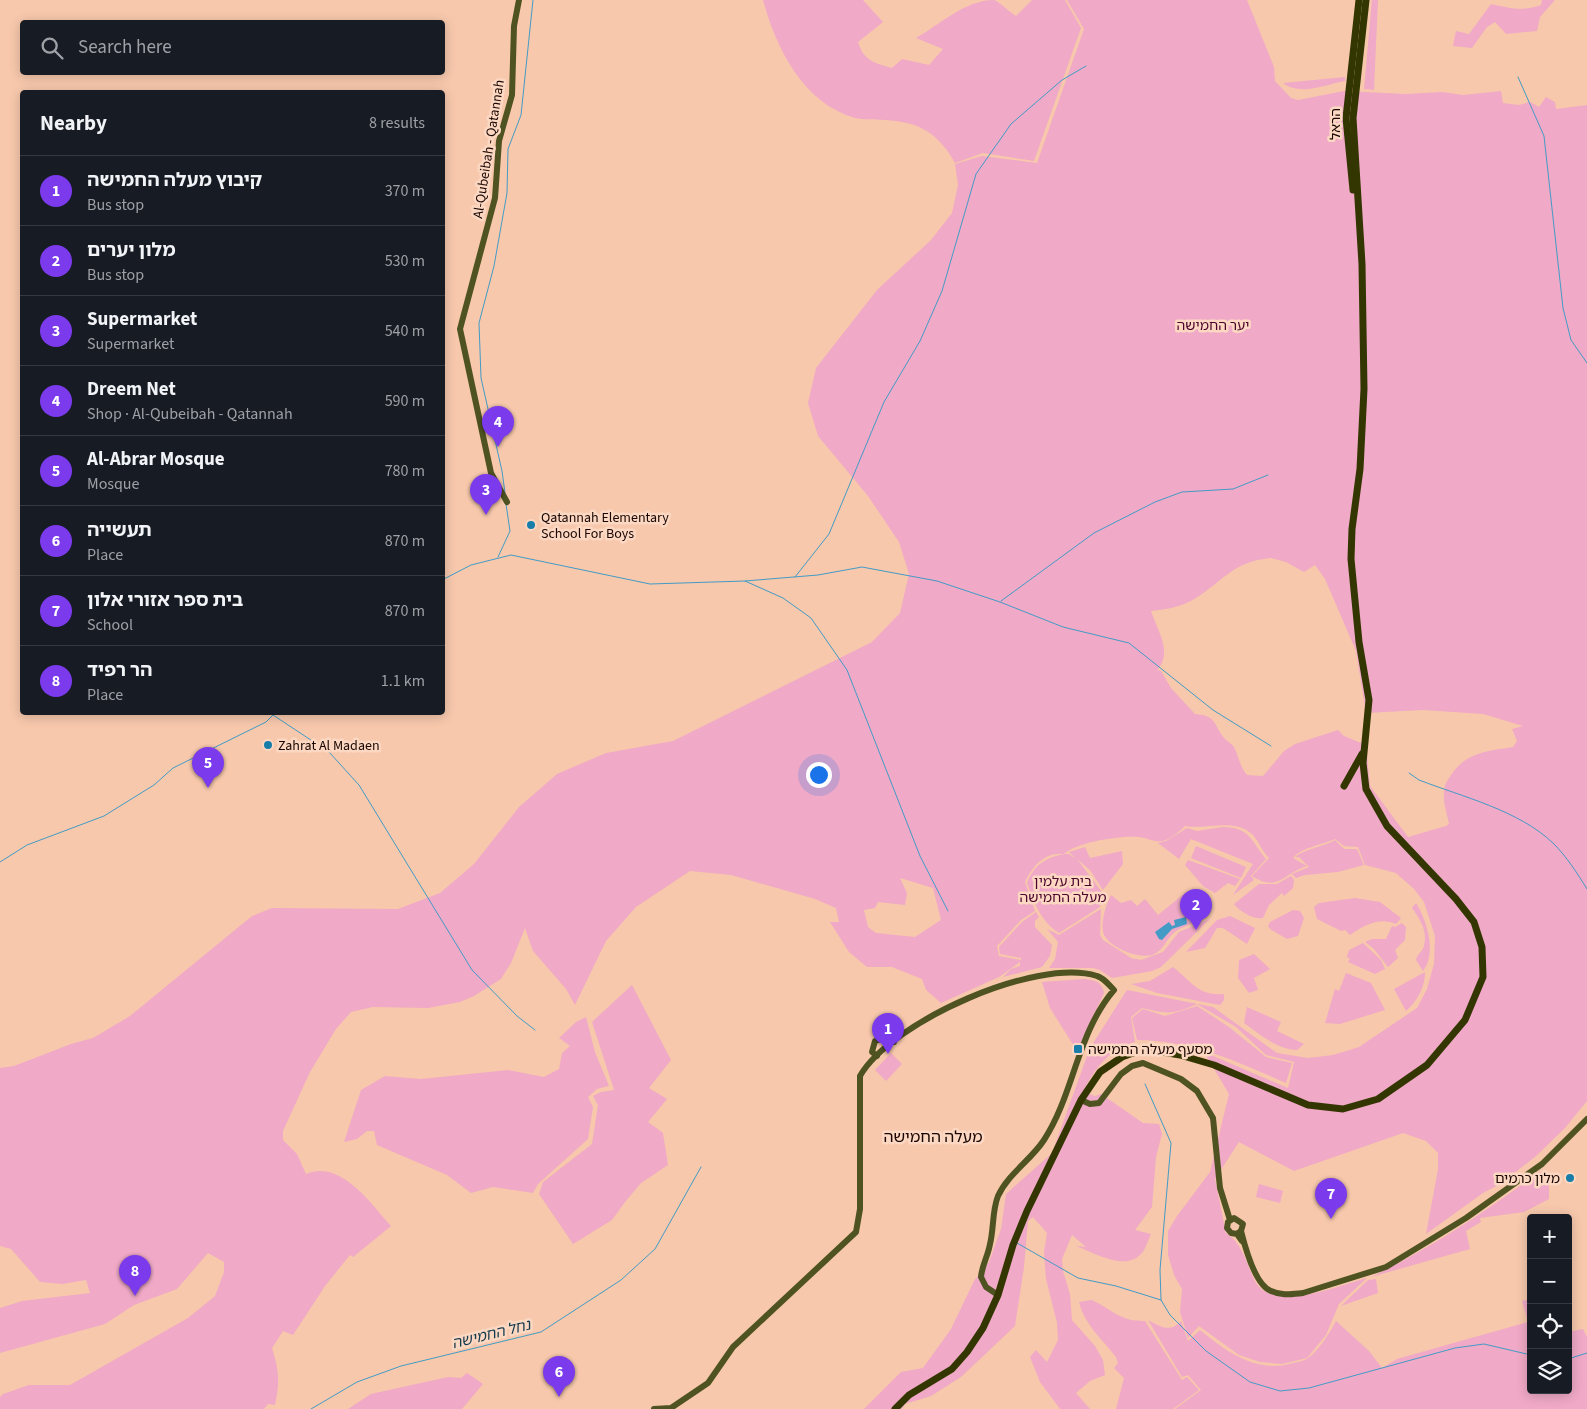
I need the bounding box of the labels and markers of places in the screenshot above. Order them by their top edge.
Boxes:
pin: 4 [482,406,514,447]
pin: 3 [470,474,502,515]
place label: Qatannah Elementary School For Boys [541,508,669,544]
marker: Qatannah Elementary School For Boys [525,519,537,531]
place label: Zahrat Al Madaen [278,736,380,756]
marker: Zahrat Al Madaen [262,739,274,751]
pin: 5 [192,747,224,788]
pin: 2 [1180,889,1212,930]
pin: 1 [872,1013,904,1054]
place label: מסעף מעלה החמישה [1088,1040,1213,1060]
marker: מסעף מעלה החמישה [1072,1043,1084,1055]
place label: מלון כרמים [1495,1169,1560,1189]
marker: מלון כרמים [1564,1172,1576,1184]
pin: 7 [1315,1178,1347,1219]
pin: 8 [119,1255,151,1296]
pin: 6 [543,1356,575,1397]

